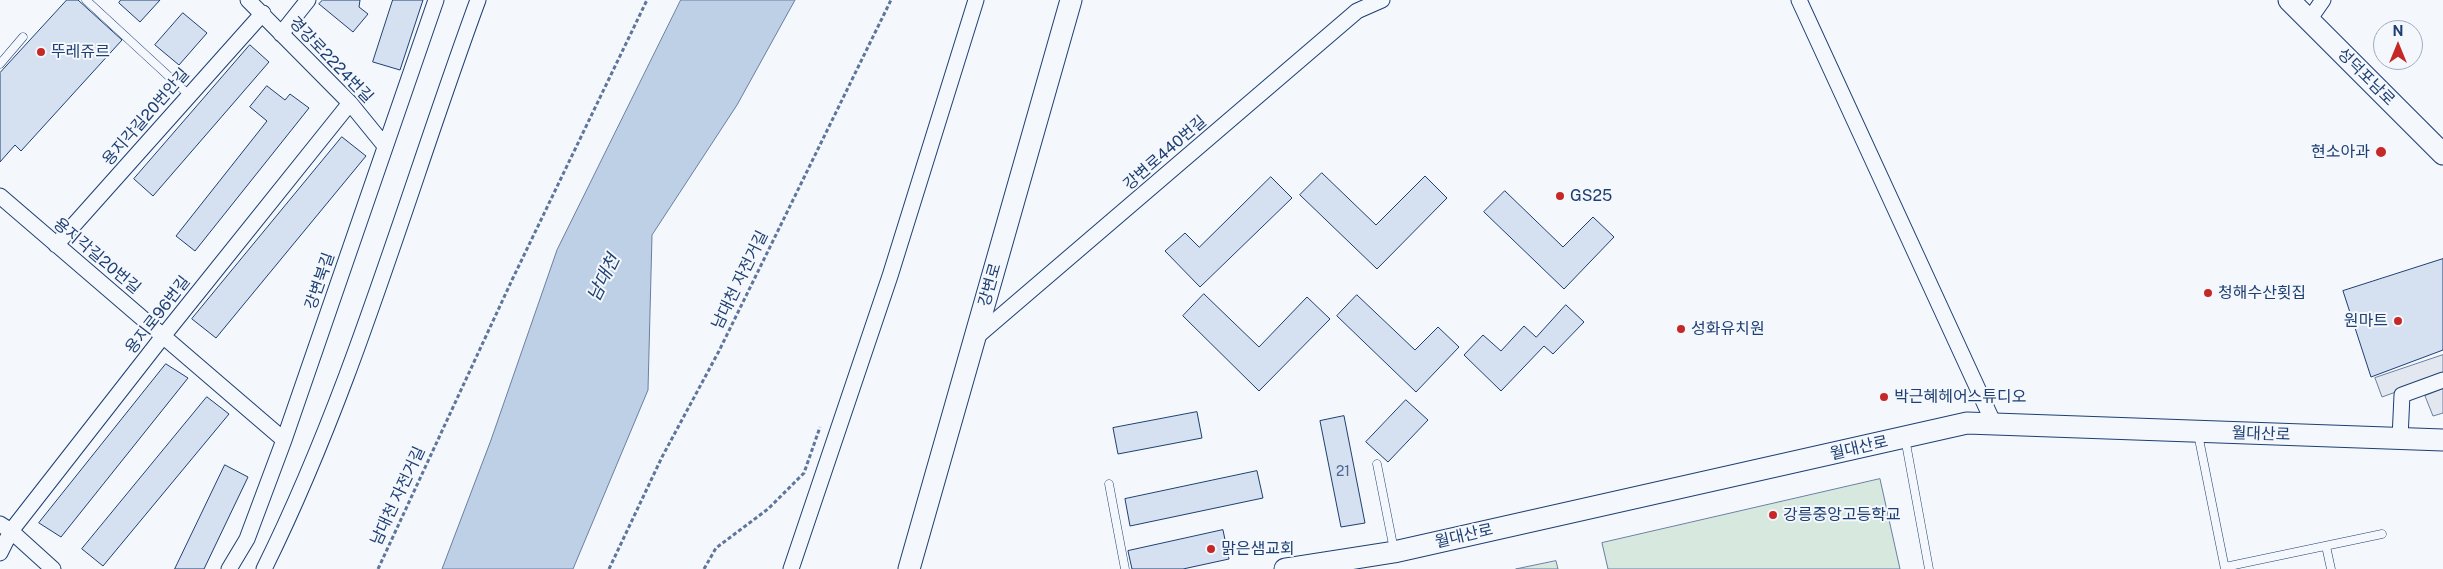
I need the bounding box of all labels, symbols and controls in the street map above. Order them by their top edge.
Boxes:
street label: 경강로2224번길 [285,13,377,107]
north arrow [2373,20,2423,70]
text: N [2393,23,2403,39]
place label: 뚜레쥬르 [51,42,110,62]
street label: 성덕포남로 [2333,44,2399,110]
marker: 뚜레쥬르 [35,46,47,58]
street label: 용지각길20번안길 [99,65,193,169]
street label: 강변로440번길 [1120,112,1210,194]
place label: 현소아과 [2311,142,2370,162]
marker: 현소아과 [2374,145,2388,159]
place label: GS25 [1570,186,1612,206]
marker: GS25 [1554,190,1566,202]
street label: 용지각길20번길 [50,214,144,298]
street label: 남대천 자전거길 [708,228,772,332]
street label: 강변북길 [301,250,339,312]
water label: 남대천 [583,251,625,305]
street label: 강변로 [975,261,1005,309]
street label: 용지로96번길 [122,272,194,358]
place label: 청해수산횟집 [2218,283,2306,303]
marker: 청해수산횟집 [2202,287,2214,299]
place label: 원마트 [2344,311,2388,331]
marker: 원마트 [2392,315,2404,327]
place label: 성화유치원 [1691,319,1765,339]
marker: 성화유치원 [1675,323,1687,335]
place label: 박근혜헤어스튜디오 [1894,387,2026,407]
marker: 박근혜헤어스튜디오 [1878,391,1890,403]
street label: 월대산로 [2231,423,2291,445]
street label: 월대산로 [1828,432,1890,464]
street label: 남대천 자전거길 [367,443,429,549]
house number: 21 [1336,464,1350,480]
place label: 강릉중앙고등학교 [1783,505,1901,525]
marker: 강릉중앙고등학교 [1767,509,1779,521]
street label: 월대산로 [1433,520,1495,552]
place label: 맑은샘교회 [1221,539,1295,559]
marker: 맑은샘교회 [1205,543,1217,555]

